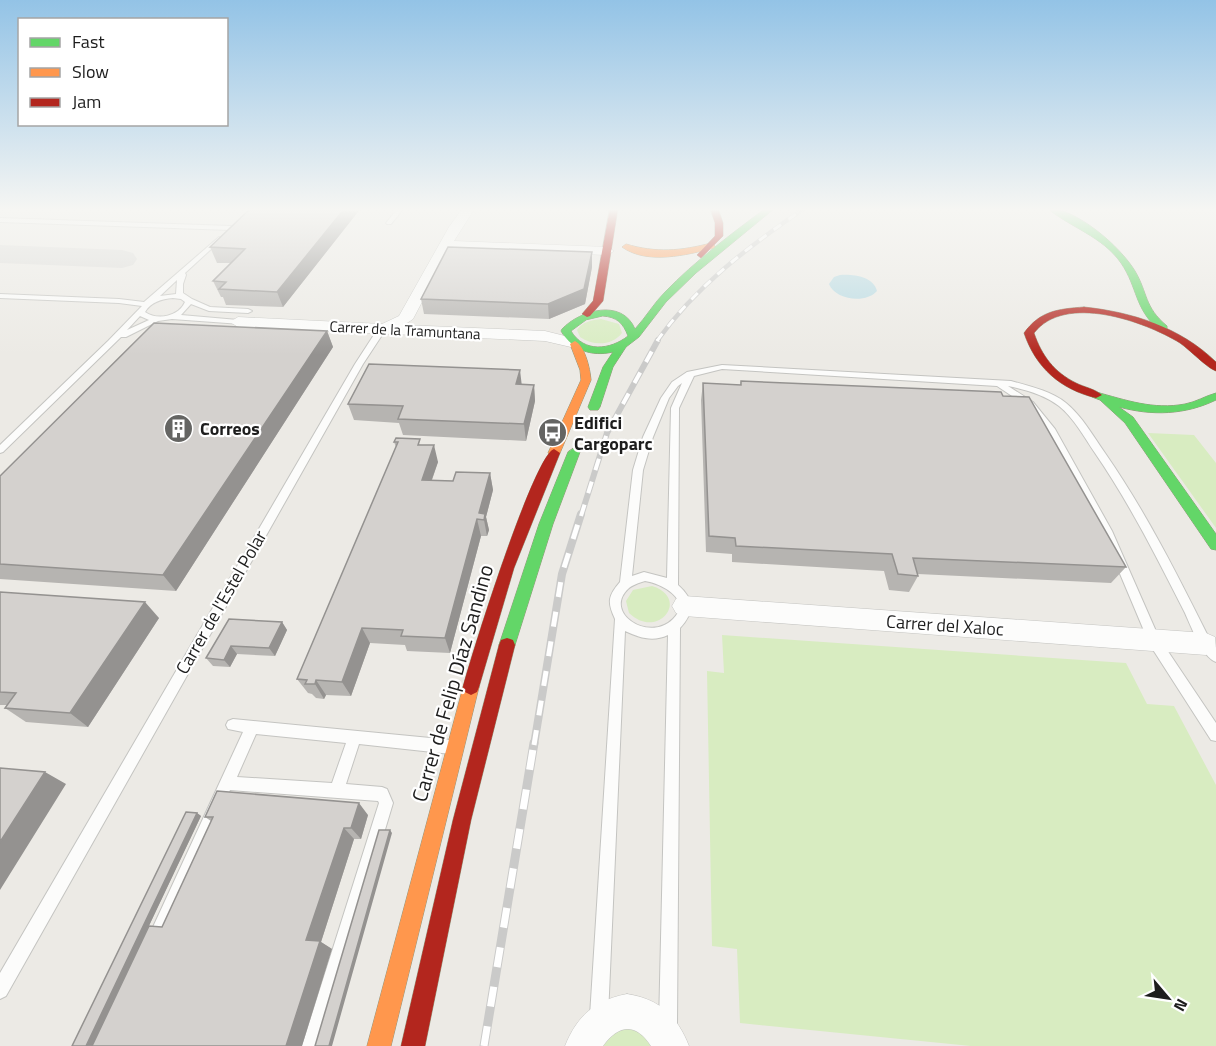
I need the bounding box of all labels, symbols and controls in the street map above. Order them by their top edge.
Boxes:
legend [18,18,228,126]
text: Fast [72,28,105,55]
text: Slow [72,58,109,85]
text: Jam [72,88,101,115]
street label: Carrer de la Tramuntana [329,315,482,345]
place label: Edifici Cargoparc [574,409,653,457]
building icon: Correos [163,412,195,444]
place label: Correos [200,415,260,442]
bus stop icon: Edifici Cargoparc [537,416,569,448]
street label: Carrer de l'Estel Polar [169,525,273,679]
street label: Carrer de Felip Díaz Sandino [403,561,501,805]
street label: Carrer del Xaloc [885,607,1005,643]
north arrow [1138,968,1198,1028]
text: N [1168,995,1194,1016]

